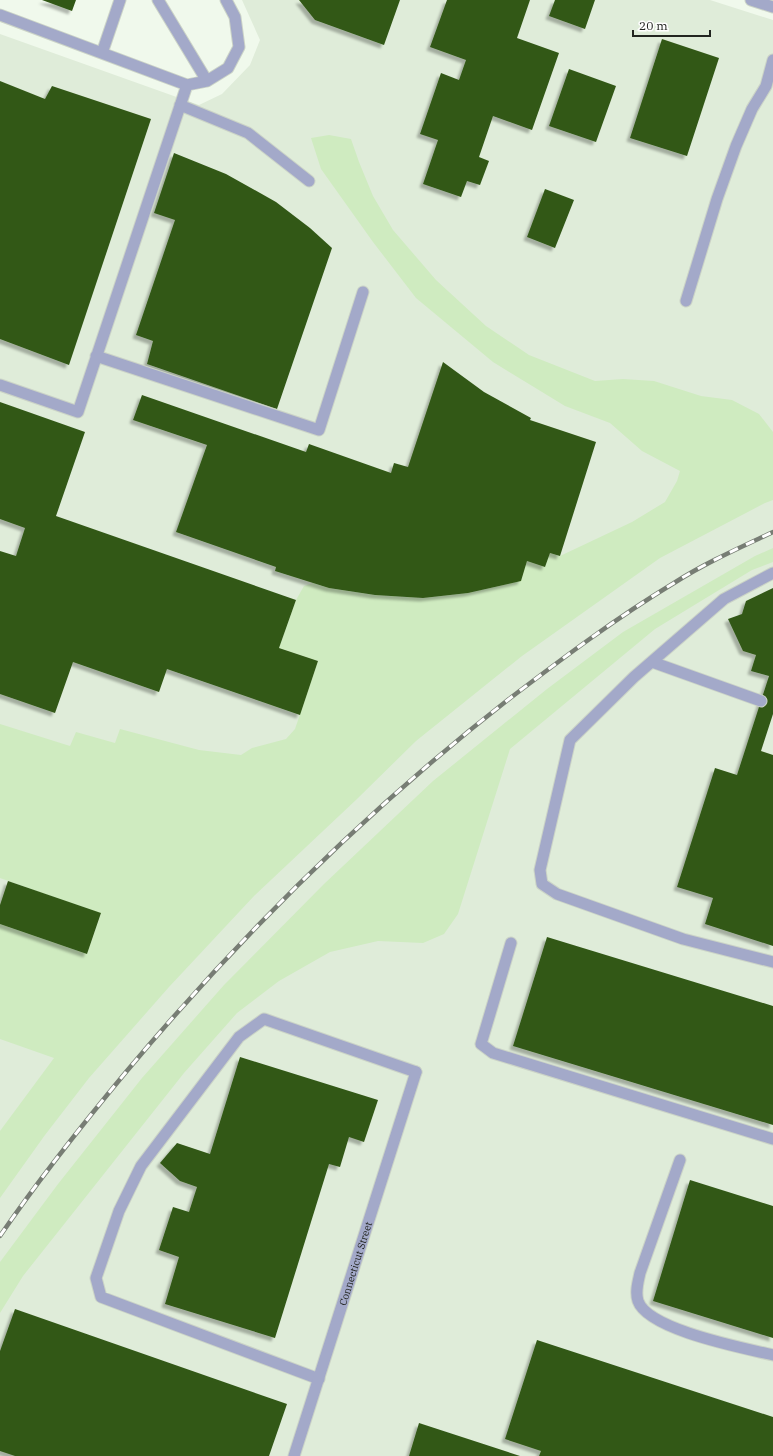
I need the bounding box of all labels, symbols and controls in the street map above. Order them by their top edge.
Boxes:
scale bar [633,12,710,38]
text: 20 m [639,18,668,33]
street label: Connecticut Street [336,1220,375,1307]

